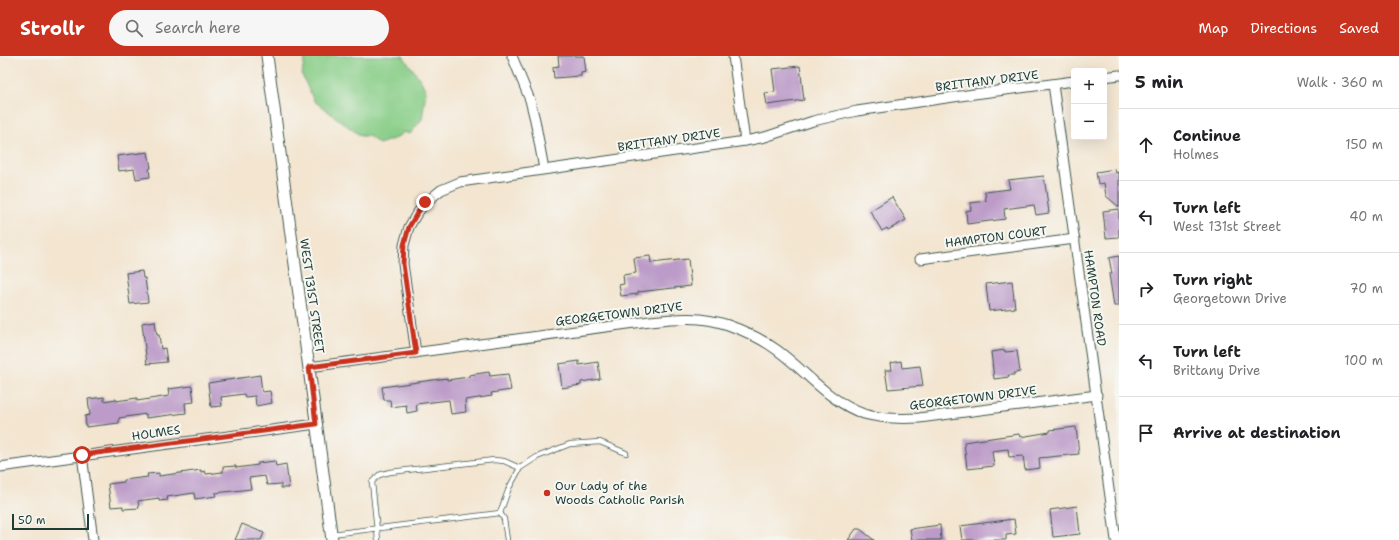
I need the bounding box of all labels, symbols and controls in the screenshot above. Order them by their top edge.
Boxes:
search box [109,10,389,46]
text: Strollr [20,16,85,41]
icon: search [123,17,145,39]
text: Search here [155,18,241,38]
text: Map [1199,19,1229,37]
text: Directions [1251,19,1317,37]
text: Saved [1339,19,1379,37]
street label: BRITTANY DRIVE [935,67,1039,95]
map controls [1071,68,1107,140]
button: + [1071,68,1107,104]
text: 5 min [1135,71,1183,93]
text: Walk · 360 m [1297,74,1383,91]
button: − [1071,104,1107,140]
street label: BRITTANY DRIVE [616,125,722,155]
text: Continue [1173,126,1241,146]
icon: ahead [1135,134,1157,156]
text: 150 m [1345,136,1383,153]
text: Holmes [1173,146,1219,163]
route end [416,193,434,211]
text: Turn left [1173,198,1241,218]
icon: left [1135,206,1157,228]
text: 40 m [1349,208,1383,225]
text: West 131st Street [1173,218,1281,235]
street label: HAMPTON COURT [944,223,1049,251]
street label: WEST 131ST STREET [296,237,328,355]
street label: HAMPTON ROAD [1080,249,1110,347]
text: Turn right [1173,270,1253,290]
icon: right [1135,278,1157,300]
text: 70 m [1349,280,1383,297]
text: Georgetown Drive [1173,290,1287,307]
street label: GEORGETOWN DRIVE [555,298,683,330]
text: Turn left [1173,342,1241,362]
icon: left [1135,350,1157,372]
text: 100 m [1344,352,1383,369]
text: Brittany Drive [1173,362,1260,379]
street label: GEORGETOWN DRIVE [909,382,1037,414]
street label: HOLMES [131,422,182,444]
icon: arrive [1135,422,1157,444]
text: Arrive at destination [1173,423,1341,443]
route start [73,446,91,464]
place label: Our Lady of the Woods Catholic Parish [555,478,685,508]
marker: Our Lady of the Woods Catholic Parish [542,488,552,498]
scale bar [12,512,89,531]
text: 50 m [18,513,46,528]

